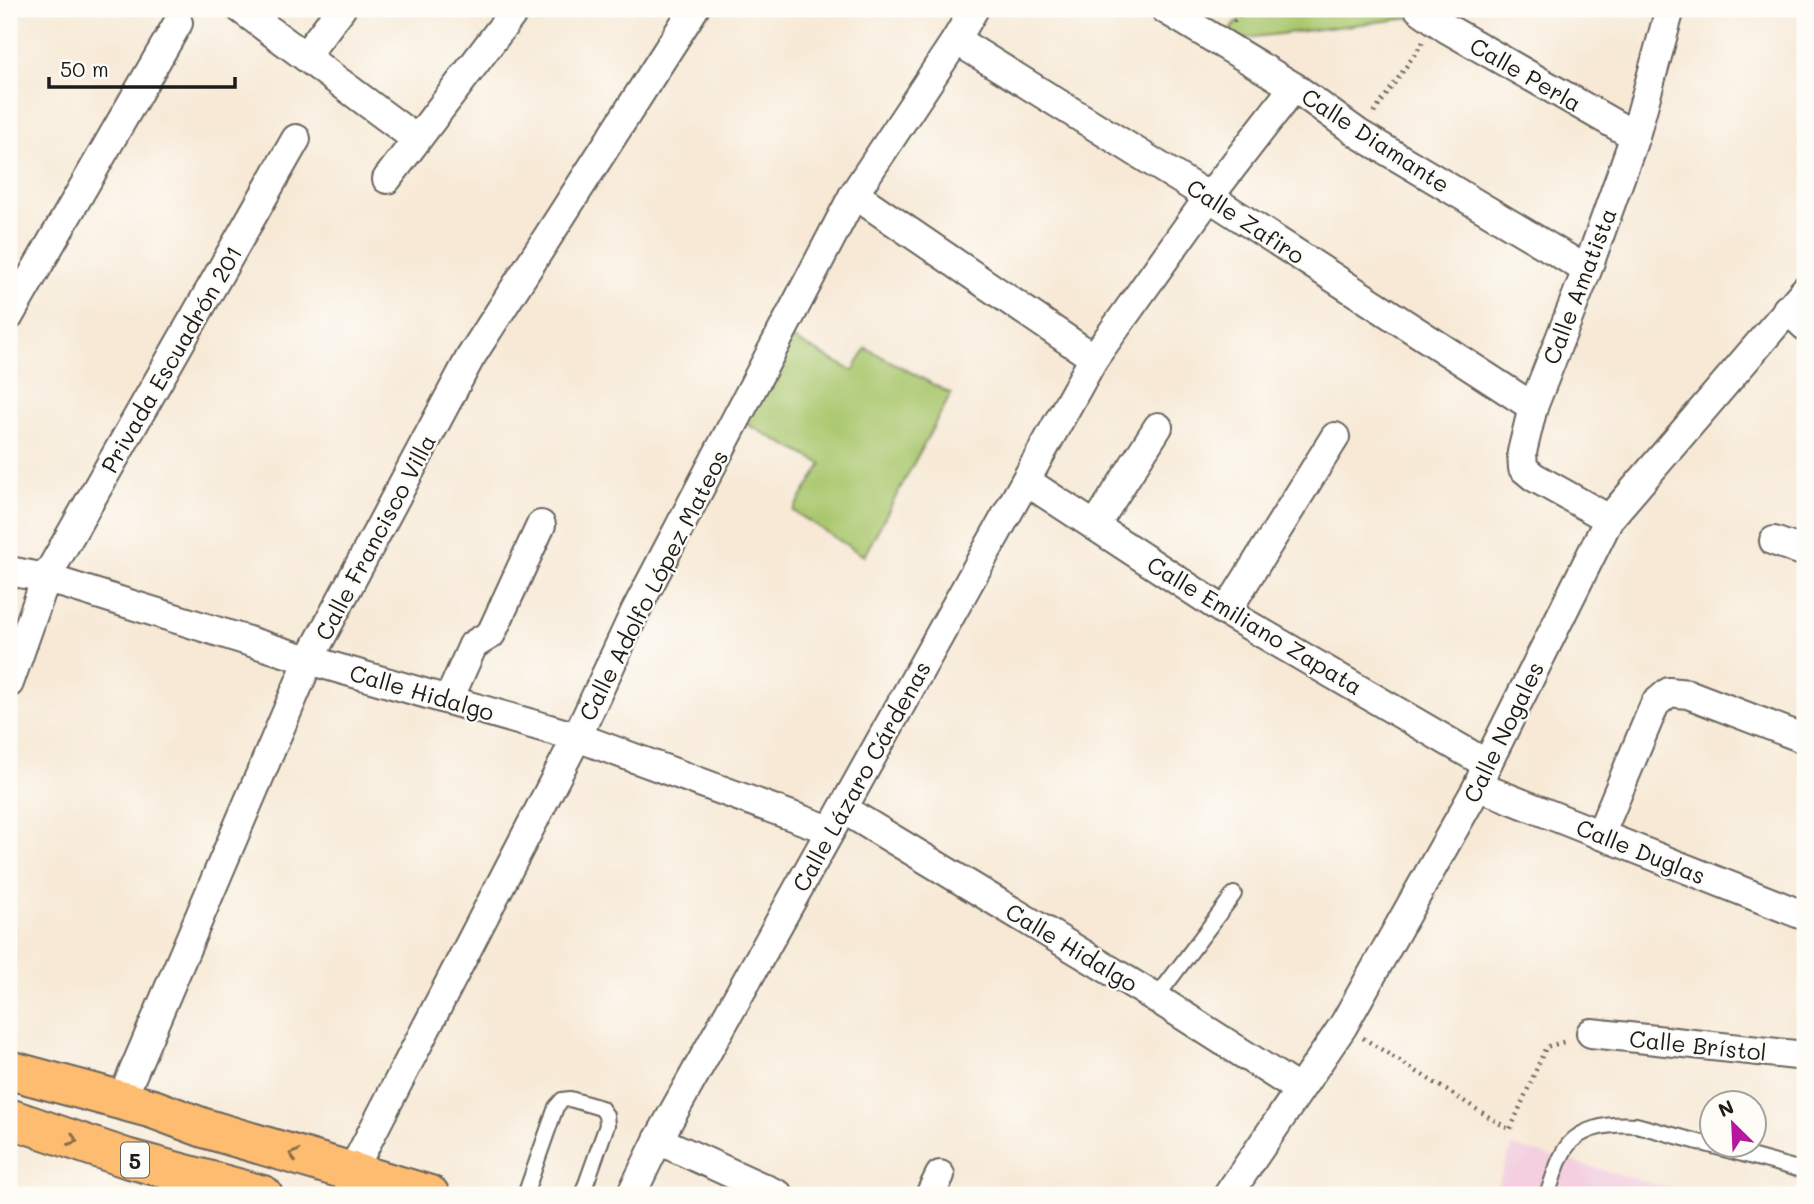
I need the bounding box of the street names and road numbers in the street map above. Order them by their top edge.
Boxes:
street label: Calle Perla [1465,30,1587,118]
street label: Calle Diamante [1296,81,1456,199]
street label: Calle Zafiro [1181,172,1311,270]
street label: Calle Amatista [1535,203,1623,369]
street label: Privada Escuadrón 201 [94,240,248,478]
street label: Calle Francisco Villa [308,429,442,645]
street label: Calle Adolfo López Mateos [572,445,734,725]
street label: Calle Emiliano Zapata [1142,549,1368,701]
street label: Calle Lázaro Cárdenas [785,655,937,897]
street label: Calle Nogales [1456,656,1550,808]
street label: Calle Hidalgo [346,657,498,727]
street label: Calle Duglas [1572,811,1710,891]
street label: Calle Hidalgo [1000,896,1144,998]
street label: Calle Brístol [1628,1023,1768,1067]
road number: 5 [121,1142,149,1178]

